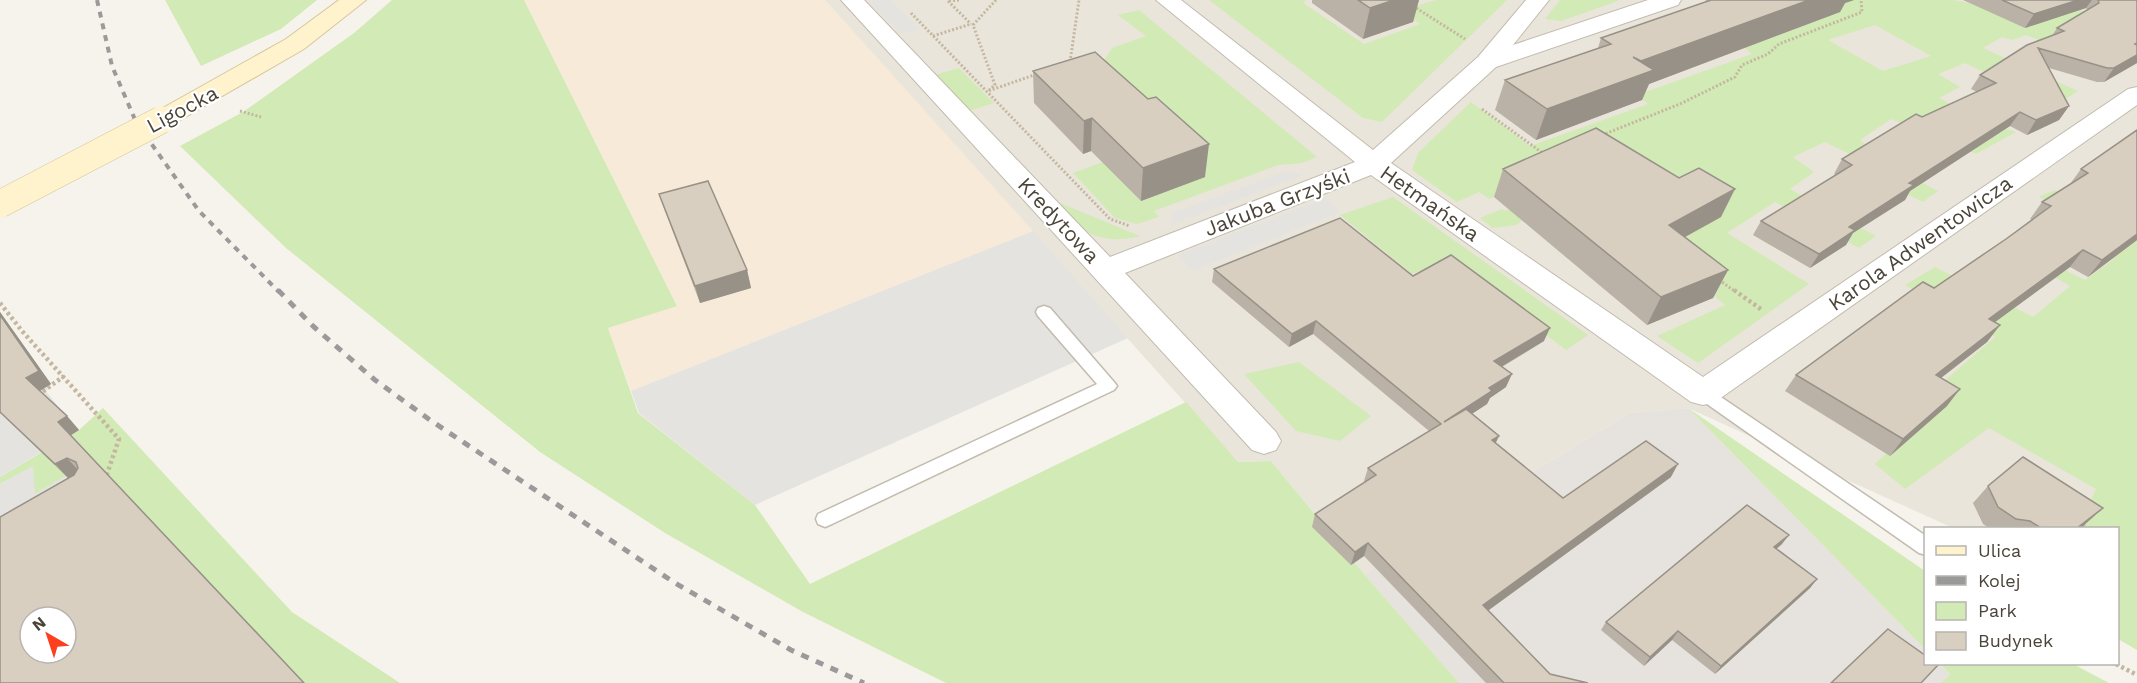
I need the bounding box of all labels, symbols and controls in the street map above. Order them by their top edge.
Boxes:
street label: Ligocka [142,80,222,138]
street label: Hetmańska [1376,160,1485,246]
street label: Jakuba Grzyśki [1201,163,1353,241]
street label: Karola Adwentowicza [1823,170,2017,316]
street label: Kredytowa [1013,172,1105,268]
legend [1924,527,2119,665]
text: Ulica [1978,540,2021,561]
text: Kolej [1978,570,2021,591]
text: Park [1978,600,2017,621]
north arrow [18,605,78,665]
text: N [28,613,49,635]
text: Budynek [1978,630,2053,651]

